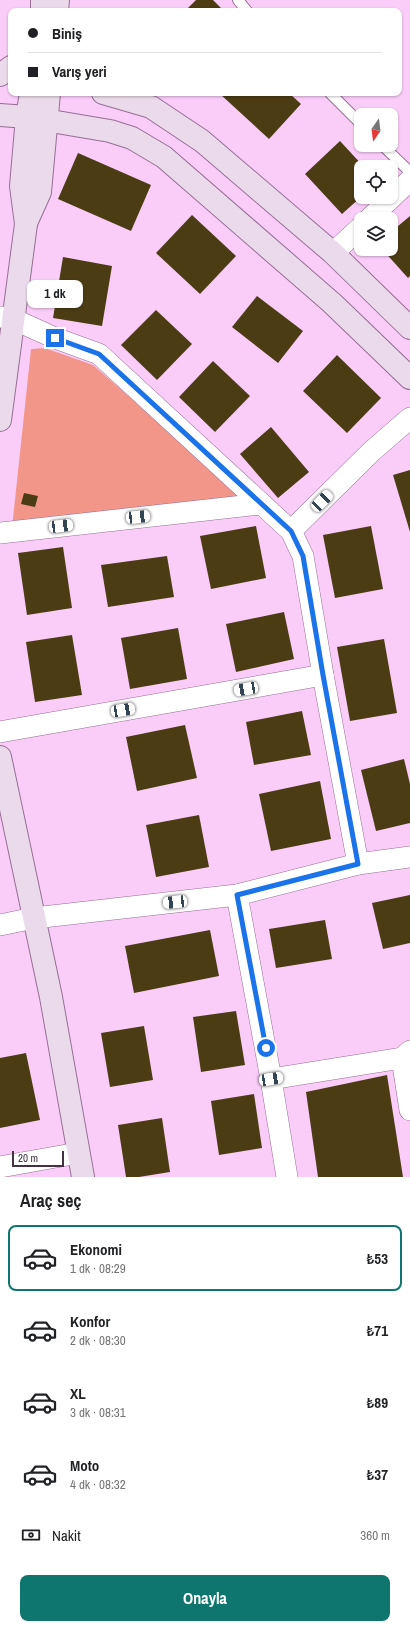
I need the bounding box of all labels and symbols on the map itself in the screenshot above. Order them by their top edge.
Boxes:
north arrow [354,108,398,152]
callout: 1 dk [27,280,83,308]
route end [46,329,64,347]
car [309,488,335,514]
car [125,510,151,524]
car [48,519,74,533]
car [233,681,259,697]
car [110,702,136,718]
car [162,895,188,909]
route start [257,1039,275,1057]
car [258,1071,284,1087]
scale bar [12,1149,64,1168]

